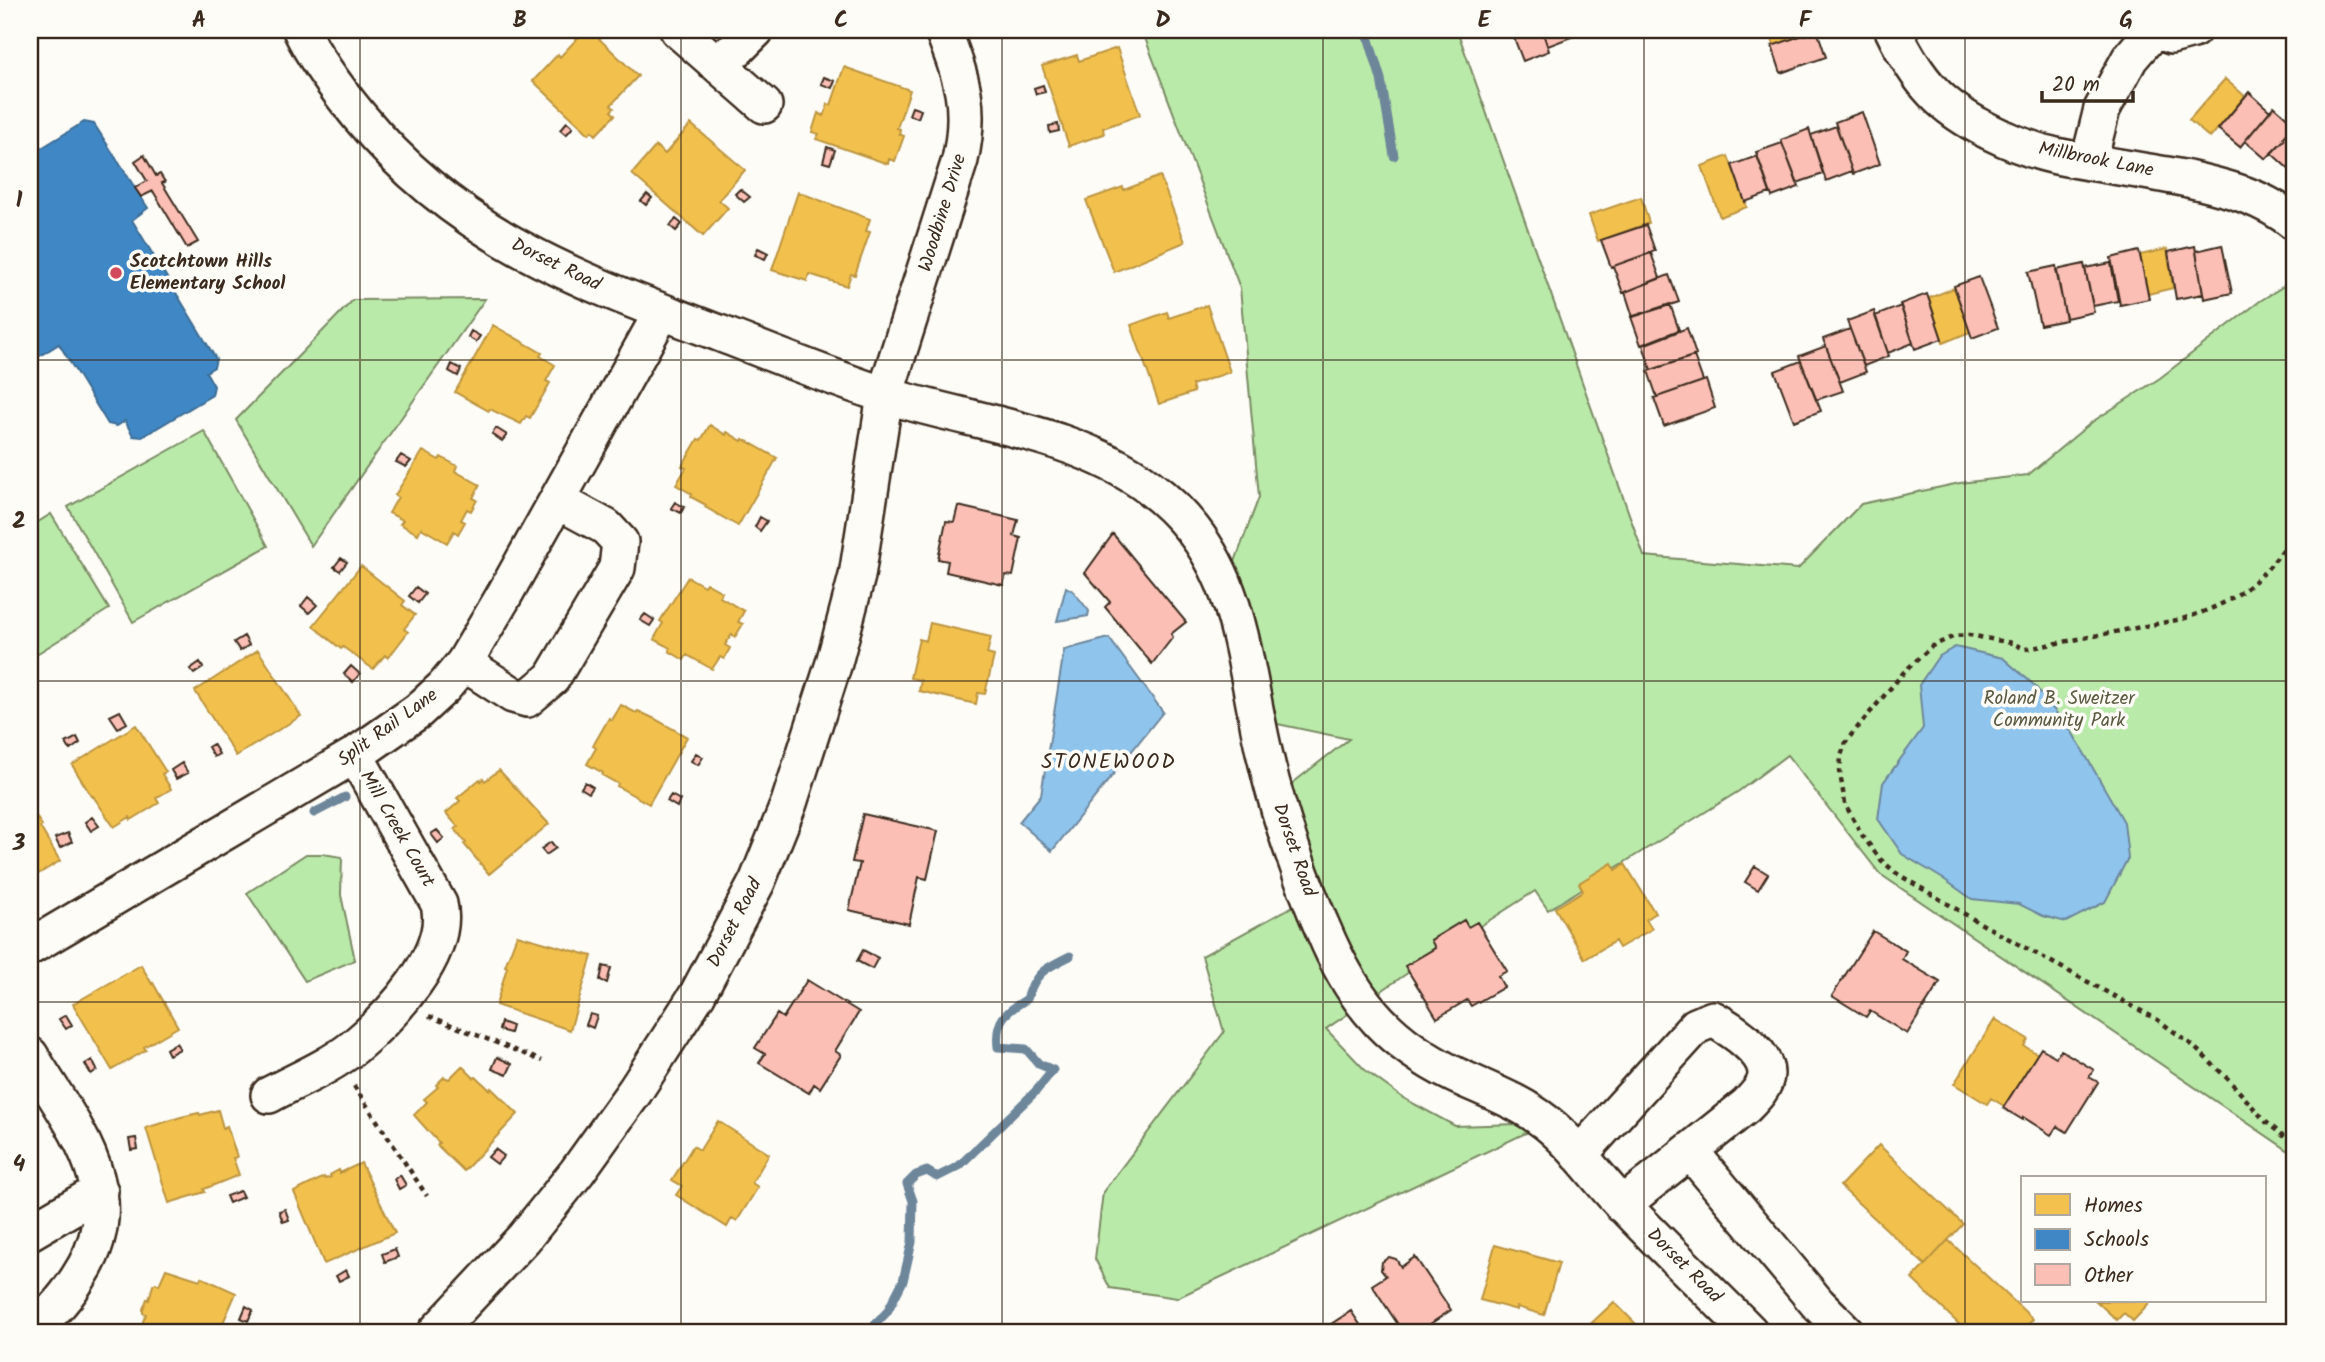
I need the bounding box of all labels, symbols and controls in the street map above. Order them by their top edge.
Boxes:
text: A [192,3,206,39]
text: B [513,3,527,39]
text: C [834,3,848,39]
text: D [1155,3,1171,39]
text: E [1478,3,1492,39]
text: F [1799,3,1813,39]
text: G [2119,3,2133,39]
scale bar [2042,60,2132,104]
text: 20 m [2052,69,2100,102]
street label: Millbrook Lane [2036,134,2157,186]
street label: Woodbine Drive [911,150,975,276]
text: 1 [16,183,23,219]
street label: Dorset Road [506,230,607,300]
place label: Scotchtown Hills Elementary School [130,247,286,299]
marker: Scotchtown Hills Elementary School [108,265,124,281]
text: 2 [12,504,26,540]
street label: Split Rail Lane [331,681,445,775]
park label: Roland B. Sweitzer Community Park [1983,684,2136,736]
district label: STONEWOOD [1041,746,1177,779]
street label: Mill Creek Court [351,765,443,894]
street label: Dorset Road [1264,799,1324,901]
text: 3 [12,826,26,862]
street label: Dorset Road [700,873,771,973]
text: 4 [13,1147,26,1183]
legend [2021,1176,2266,1302]
text: Homes [2084,1190,2143,1223]
street label: Dorset Road [1639,1221,1729,1311]
text: Schools [2084,1224,2149,1257]
text: Other [2084,1260,2134,1293]

